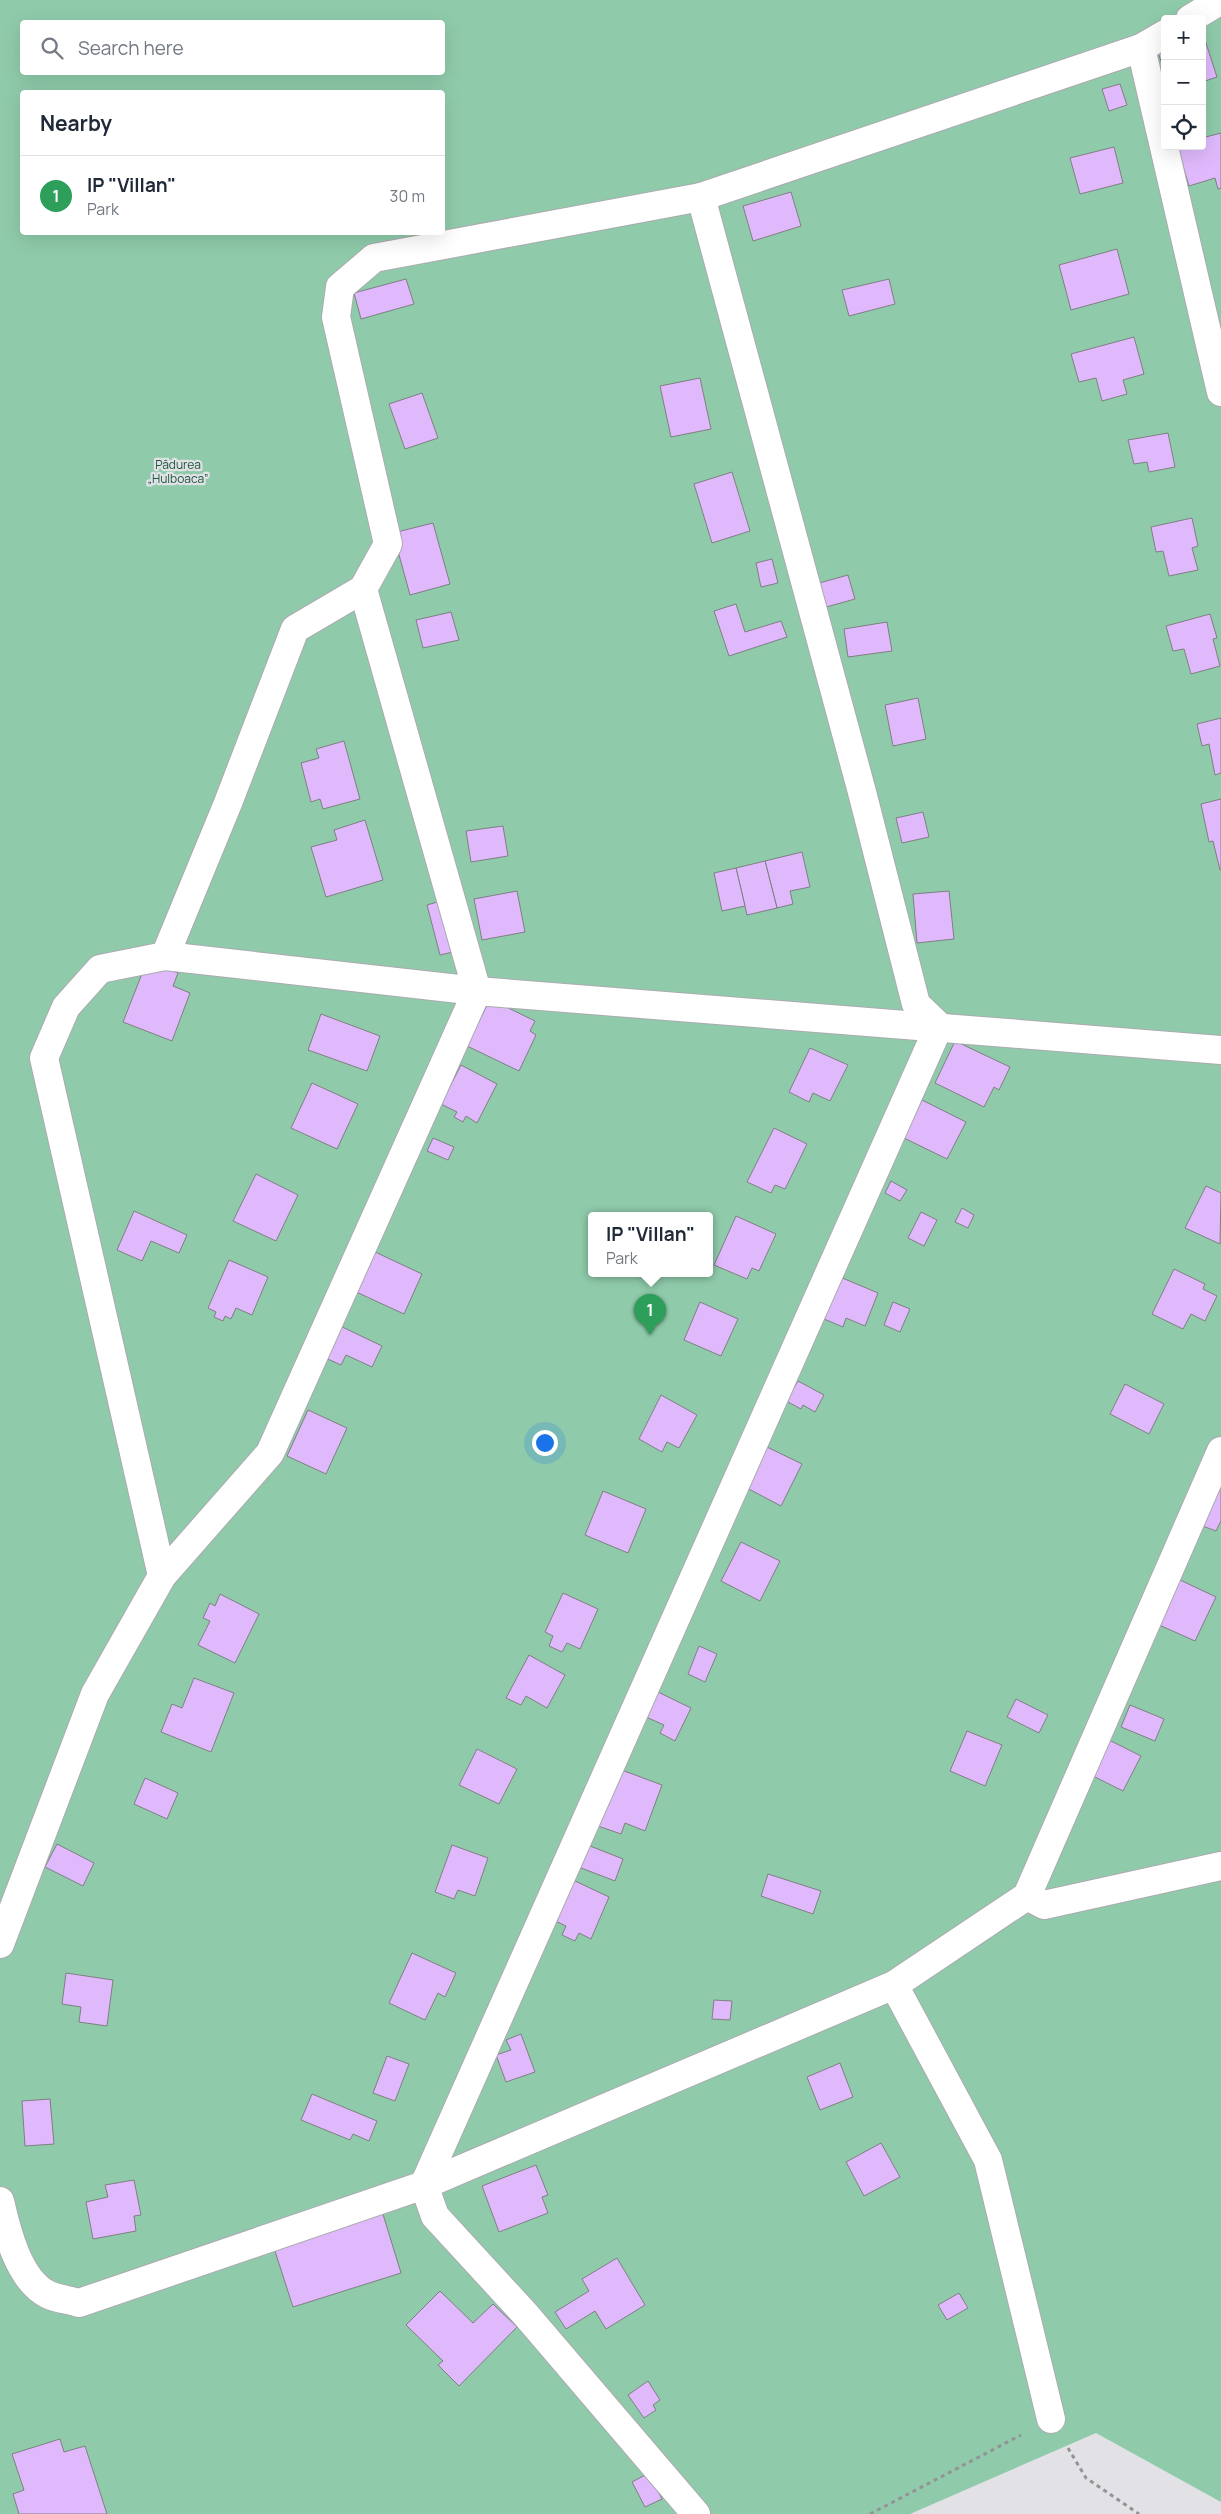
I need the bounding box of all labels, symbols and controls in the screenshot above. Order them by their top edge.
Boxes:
map controls [1161,15,1206,150]
button: + [1161,15,1206,60]
search box [20,20,445,75]
icon: search [38,34,66,62]
text: Search here [78,35,184,61]
button: − [1161,60,1206,105]
button: locate [1161,105,1206,150]
text: Nearby [40,109,112,137]
text: IP "Villan" [87,172,176,198]
text: 1 [52,185,60,207]
text: 30 m [390,185,425,207]
text: Park [87,198,119,220]
park label: Pădurea „Hulboaca” [148,456,208,487]
popup [588,1212,713,1277]
text: IP "Villan" [606,1221,695,1247]
text: Park [606,1247,638,1269]
pin: 1 [634,1294,666,1335]
your location [532,1430,558,1456]

